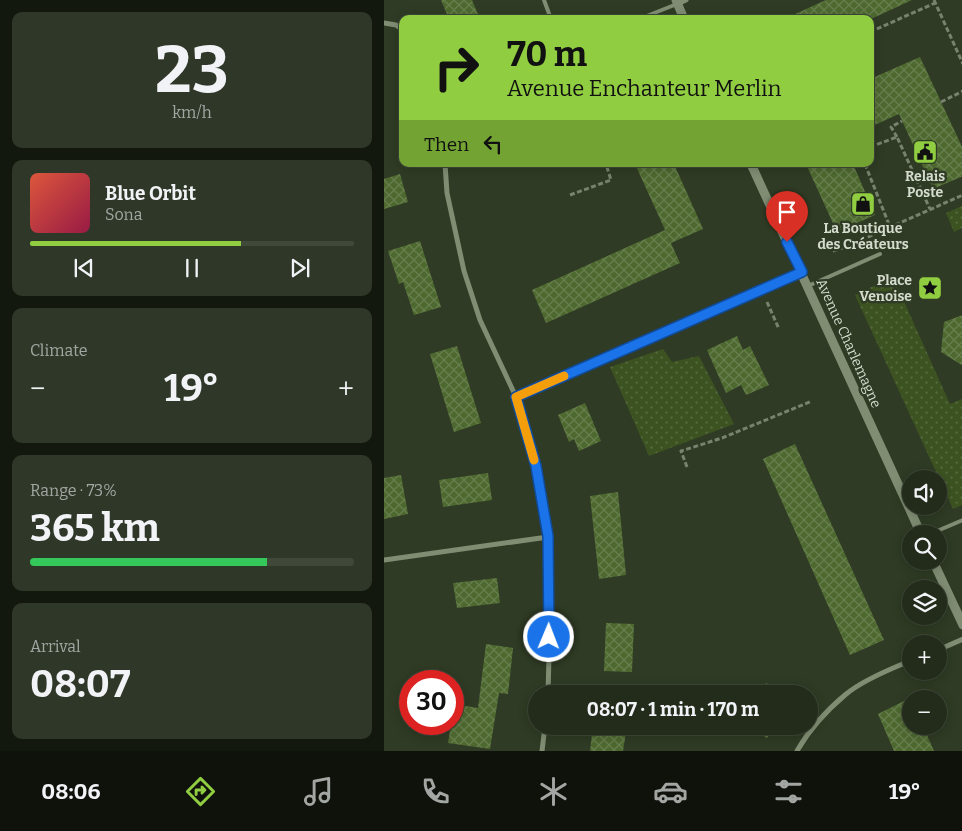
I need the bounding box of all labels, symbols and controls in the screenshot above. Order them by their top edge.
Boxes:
text: 23 [155,31,229,109]
text: 70 m [507,33,587,75]
icon: right [424,35,489,100]
text: Avenue Enchanteur Merlin [507,75,782,102]
text: km/h [172,103,212,122]
icon: left [479,130,507,158]
text: Then [424,133,469,156]
public building icon: Relais Poste [912,139,938,165]
place label: Relais Poste [905,168,945,201]
text: Blue Orbit [105,182,196,205]
pin [766,191,808,242]
shop icon: La Boutique des Créateurs [850,191,876,217]
icon: arrive [773,198,801,226]
text: Sona [105,205,142,224]
place label: La Boutique des Créateurs [817,220,909,253]
icon: previous [70,254,98,282]
icon: pause [178,254,206,282]
icon: next [286,254,314,282]
place label: Place Venoise [859,272,912,305]
place icon: Place Venoise [917,275,943,301]
street label: Avenue Charlemagne [812,276,885,411]
text: Climate [30,341,88,360]
text: 19° [164,365,219,411]
text: − [30,372,45,405]
text: + [338,372,354,405]
map controls [902,470,947,735]
button: sound [902,470,947,515]
text: Range · 73% [30,481,117,500]
text: 365 km [30,505,160,551]
button: search [902,525,947,570]
button: layers [902,580,947,625]
position arrow [522,610,574,662]
button: + [902,635,947,680]
text: Arrival [30,637,81,656]
text: 08:07 [30,661,130,707]
speed limit sign: 30 [399,670,464,735]
button: − [902,690,947,735]
text: 08:07 · 1 min · 170 m [587,698,759,721]
icon: directions [183,774,218,809]
icon: music [301,774,336,809]
icon: phone [418,774,453,809]
icon: climate [536,774,571,809]
icon: car [653,774,688,809]
icon: filters [771,774,806,809]
text: 08:06 [41,778,101,805]
text: 19° [889,778,921,805]

